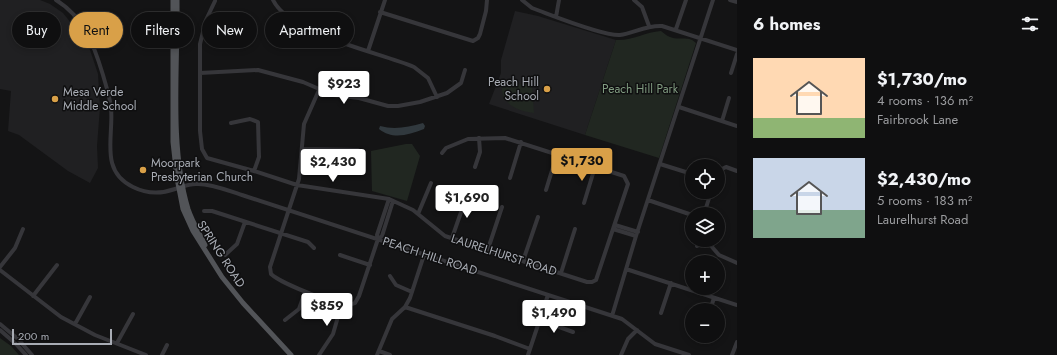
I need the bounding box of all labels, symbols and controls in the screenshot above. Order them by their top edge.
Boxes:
chip: Buy [12,12,61,48]
chip: Rent [69,12,123,48]
chip: Filters [131,12,194,48]
chip: New [202,12,257,48]
chip: Apartment [265,12,354,48]
text: 6 homes [753,12,821,36]
icon: filters [1019,13,1041,35]
text: $1,730/mo [877,67,967,91]
pin: $923 [320,71,368,105]
place label: Peach Hill School [488,73,539,105]
text: $923 [327,74,361,93]
icon: home [785,74,833,122]
park label: Peach Hill Park [602,80,679,98]
place label: Mesa Verde Middle School [63,83,137,115]
marker: Peach Hill School [542,84,552,94]
text: 4 rooms · 136 m² [877,91,973,110]
marker: Mesa Verde Middle School [50,94,60,104]
text: Fairbrook Lane [877,110,958,129]
pin: $1,730 [549,148,615,182]
pin: $2,430 [300,149,366,183]
text: $1,730 [560,151,604,170]
text: $2,430 [310,152,356,171]
place label: Moorpark Presbyterian Church [151,154,253,186]
map controls [685,159,725,343]
button: locate [685,159,725,199]
marker: Moorpark Presbyterian Church [138,165,148,175]
text: $2,430/mo [877,167,971,191]
icon: home [785,174,833,222]
pin: $1,690 [434,185,500,219]
text: $1,690 [445,188,489,207]
text: 5 rooms · 183 m² [877,191,972,210]
button: layers [685,207,725,247]
text: Laurelhurst Road [877,210,968,229]
street label: SPRING ROAD [193,217,249,291]
street label: LAURELHURST ROAD [449,229,559,281]
street label: PEACH HILL ROAD [380,232,480,280]
button: + [685,255,725,295]
pin: $859 [303,293,351,327]
text: $859 [310,296,344,315]
pin: $1,490 [521,300,587,334]
text: $1,490 [531,303,577,322]
button: − [685,303,725,343]
scale bar [12,327,112,346]
text: 200 m [18,328,49,344]

